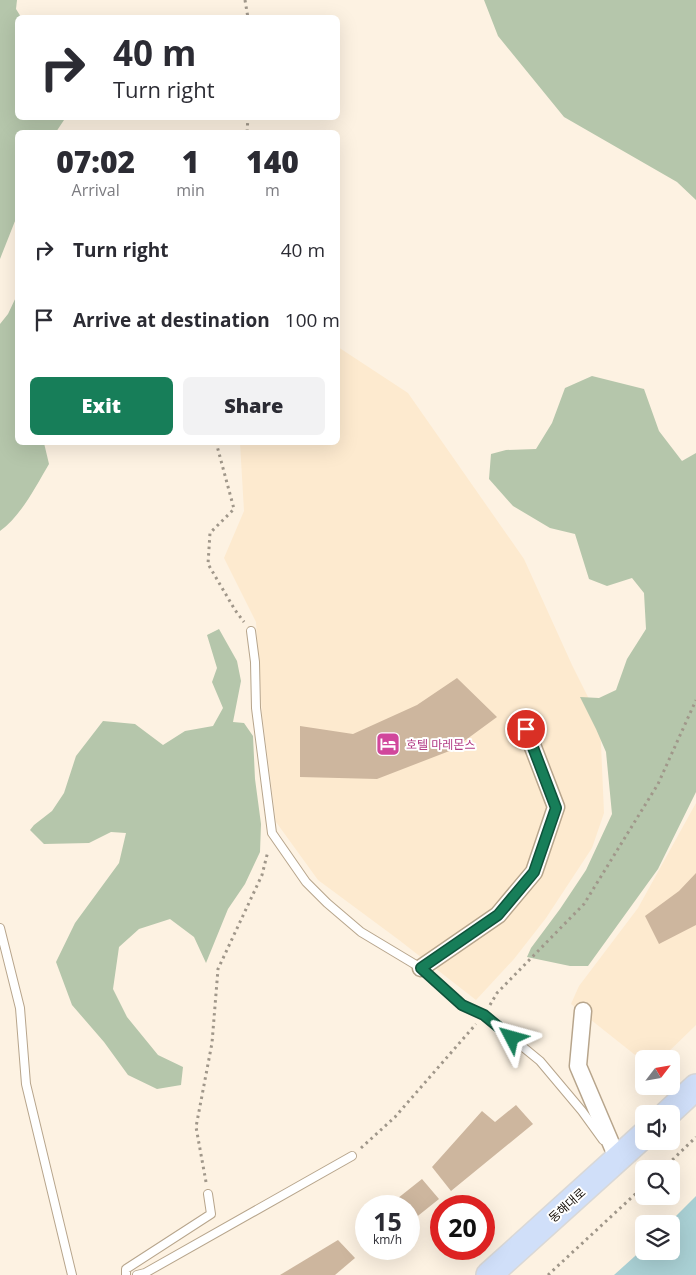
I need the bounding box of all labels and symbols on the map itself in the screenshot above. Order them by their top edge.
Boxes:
pin [505,708,547,750]
hotel icon: 호텔 마레몬스 [375,731,401,757]
place label: 호텔 마레몬스 [406,736,475,753]
position arrow [485,1011,537,1063]
north arrow [635,1050,680,1095]
street label: 동해대로 [545,1184,589,1226]
speed limit sign: 20 [430,1195,495,1260]

